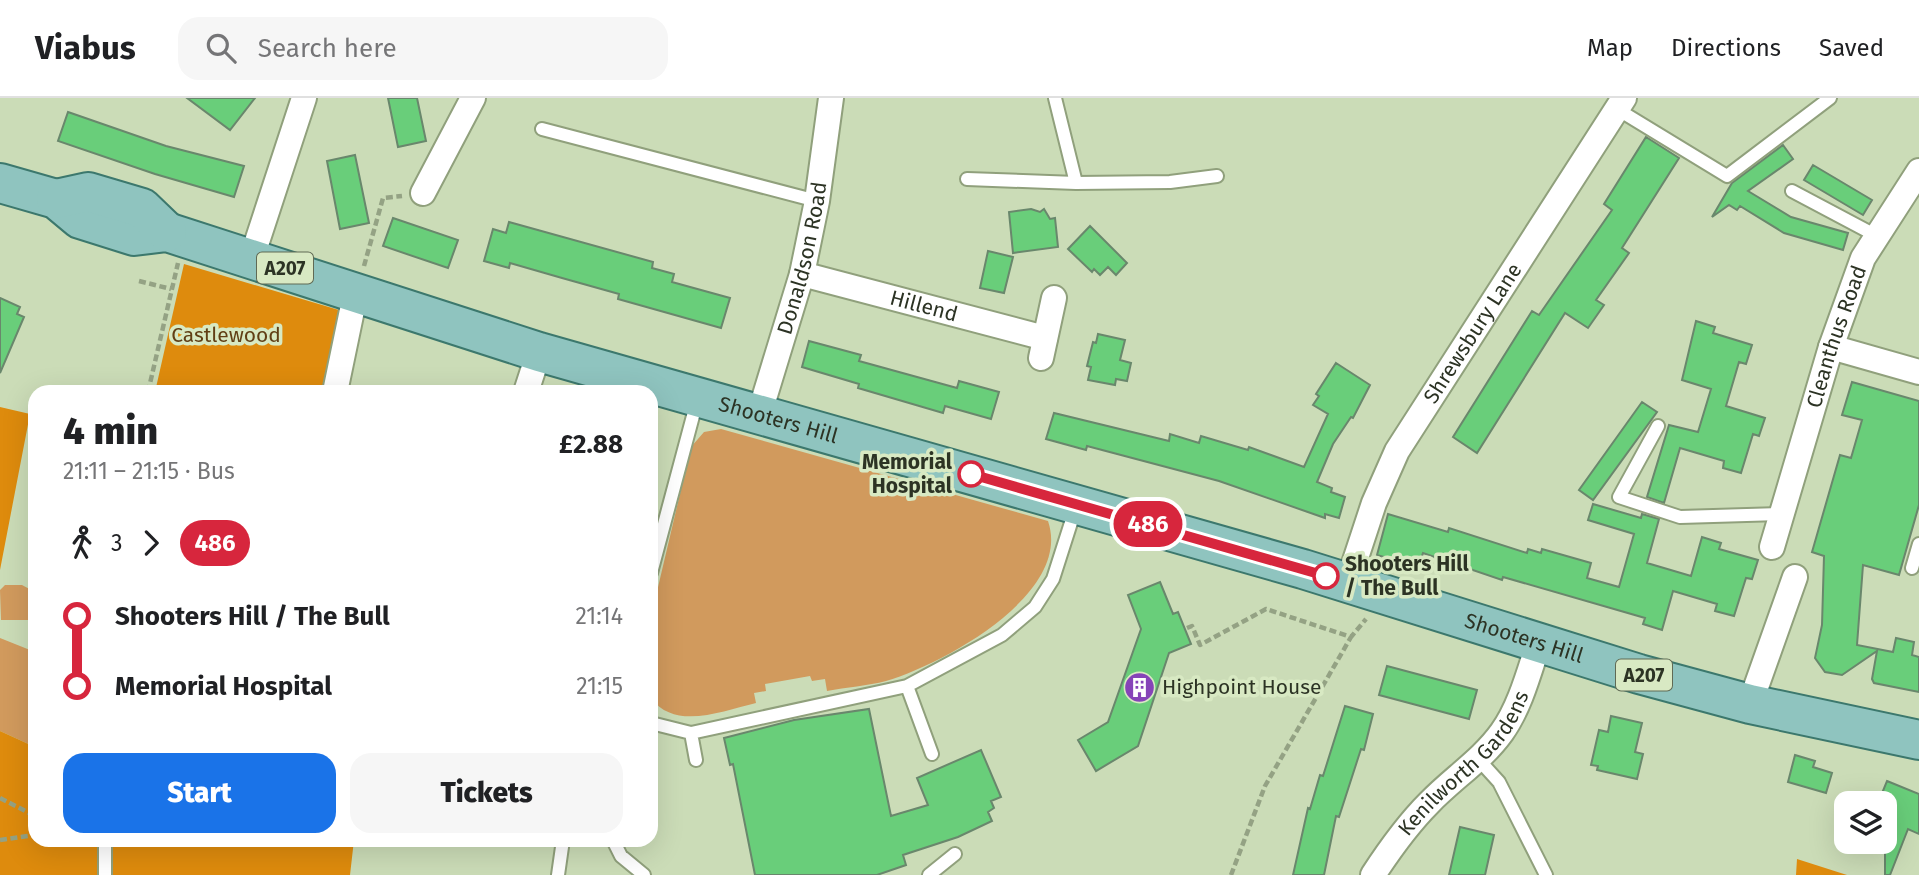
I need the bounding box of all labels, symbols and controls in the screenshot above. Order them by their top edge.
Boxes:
search box [178,17,668,80]
text: Viabus [35,28,136,68]
icon: search [202,29,240,67]
text: Search here [258,33,397,64]
text: Map [1587,34,1633,62]
text: Directions [1671,34,1781,62]
text: Saved [1819,34,1884,62]
street label: Donaldson Road [771,180,832,338]
road number: A207 [257,252,313,284]
street label: Shrewsbury Lane [1418,258,1527,408]
street label: Cleanthus Road [1801,262,1872,411]
street label: Hillend [887,285,960,327]
park label: Castlewood [171,322,281,348]
street label: Shooters Hill [716,391,841,449]
text: 4 min [63,408,158,454]
text: £2.88 [559,429,623,460]
place label: Memorial Hospital [862,449,953,499]
text: 21:11 – 21:15 · Bus [63,457,235,485]
marker: Memorial Hospital [958,461,984,487]
line badge: 486 [1108,501,1188,547]
text: 486 [1127,510,1169,538]
icon: walk [63,524,101,562]
icon: forward [132,524,170,562]
text: 3 [111,529,122,557]
text: 486 [194,529,236,557]
place label: Shooters Hill / The Bull [1345,551,1469,601]
marker: Shooters Hill / The Bull [1313,563,1339,589]
text: Shooters Hill / The Bull [115,601,390,632]
text: 21:14 [575,602,623,630]
street label: Shooters Hill [1462,607,1586,669]
road number: A207 [1616,660,1672,690]
building icon: Highpoint House [1122,670,1156,704]
text: Memorial Hospital [115,671,332,702]
text: 21:15 [576,672,623,700]
place label: Highpoint House [1162,674,1322,700]
street label: Kenilworth Gardens [1392,687,1535,841]
button: Start [63,753,336,833]
button: Tickets [350,753,623,833]
map controls [1834,791,1897,854]
button: layers [1834,791,1897,854]

